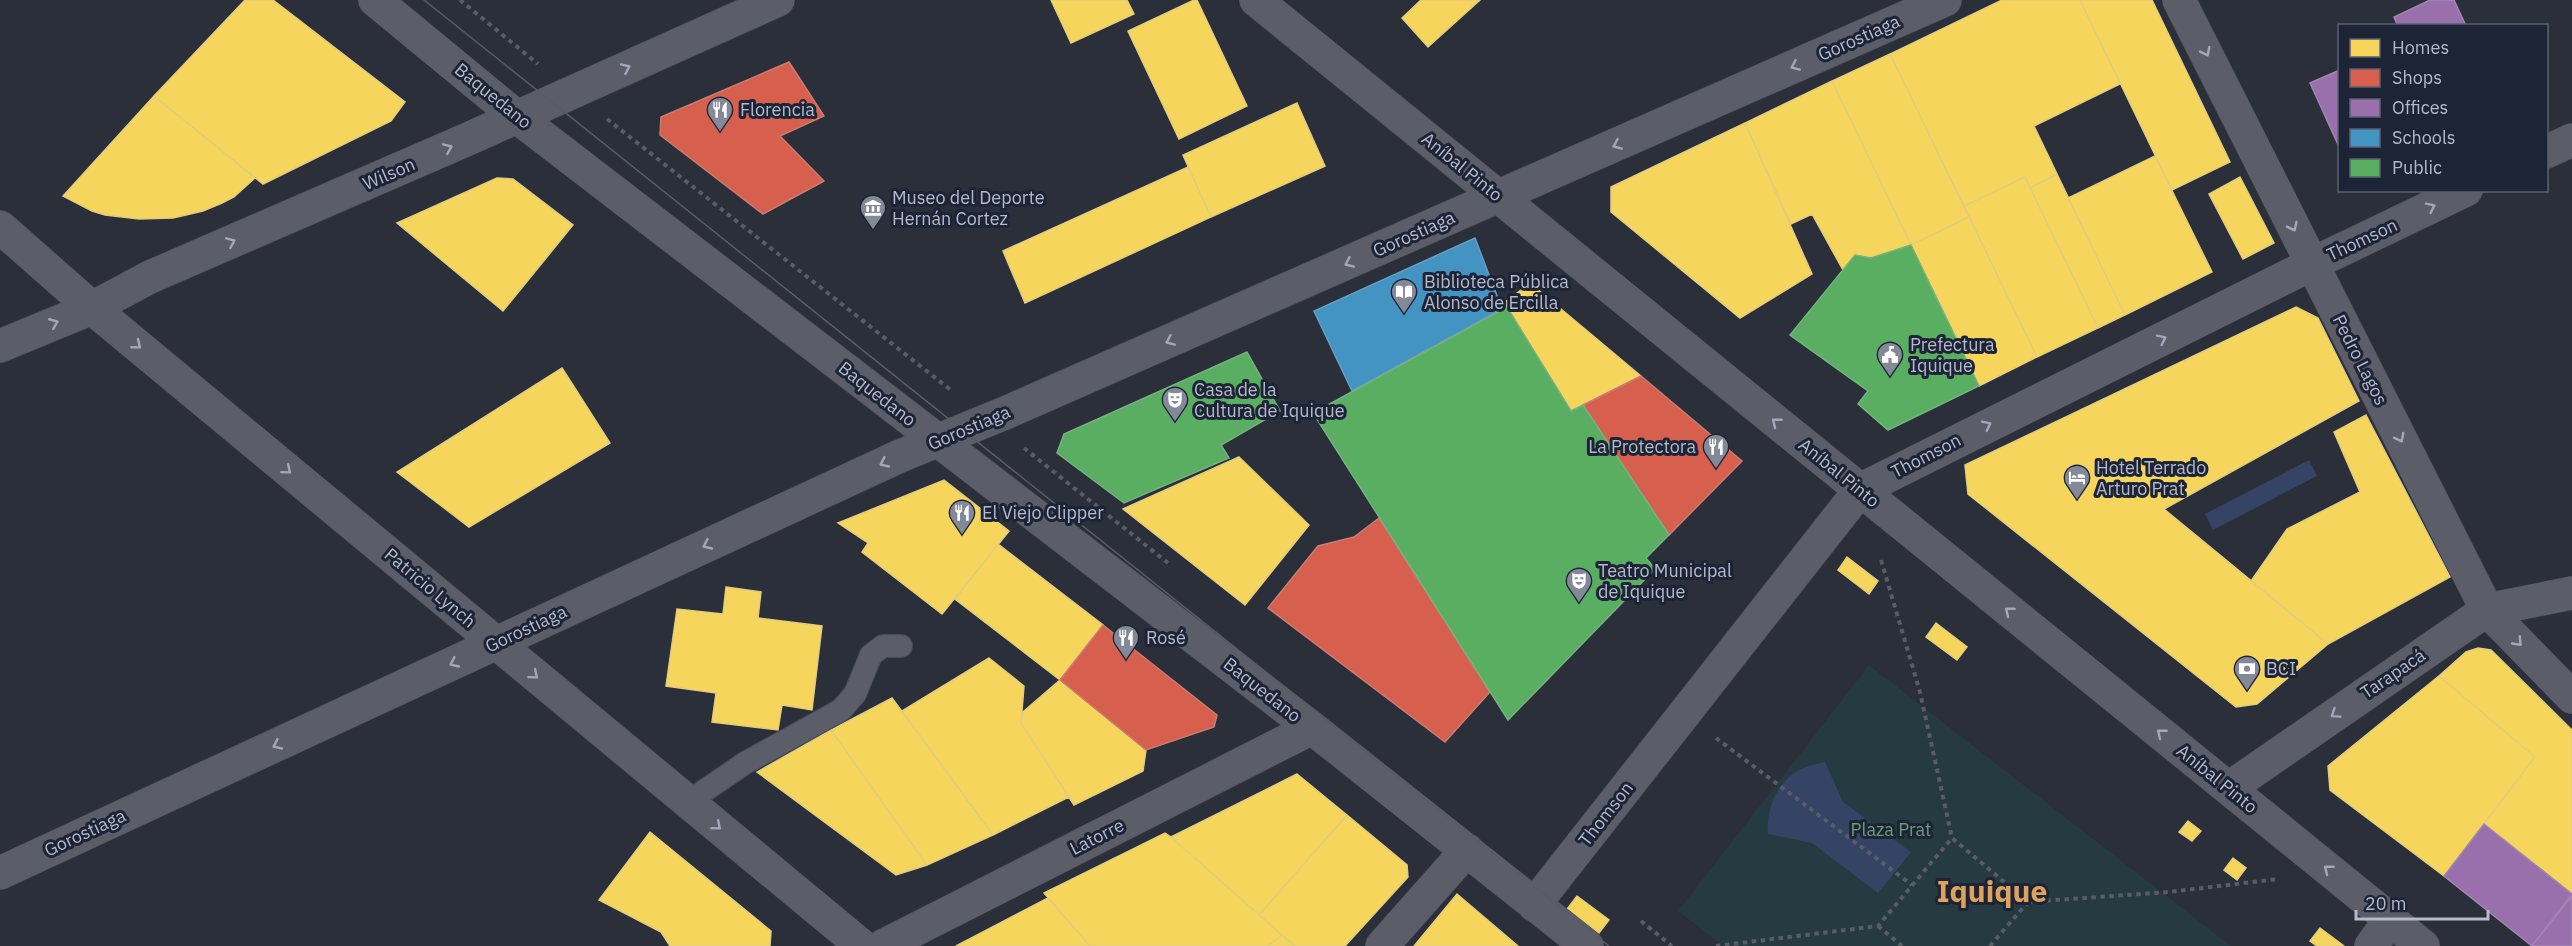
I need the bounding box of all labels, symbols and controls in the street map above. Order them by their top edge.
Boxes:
street label: Gorostiaga [1814,9,1904,66]
legend [2338,24,2548,192]
text: Homes [2392,36,2449,59]
one-way arrow [2198,46,2210,57]
street label: Baquedano [450,58,536,134]
one-way arrow [1791,59,1802,71]
one-way arrow [620,63,631,75]
text: Shops [2392,66,2442,89]
restaurant icon: Florencia [705,95,735,133]
text: Offices [2392,96,2448,119]
place label: Florencia [740,98,815,121]
text: Schools [2392,126,2456,149]
street label: Aníbal Pinto [1417,127,1507,206]
one-way arrow [1612,138,1623,150]
one-way arrow [442,143,453,155]
street label: Wilson [359,152,418,195]
text: Public [2392,156,2442,179]
place label: Museo del Deporte Hernán Cortez [892,186,1045,230]
museum icon: Museo del Deporte Hernán Cortez [858,193,888,231]
one-way arrow [2425,203,2436,215]
street label: Gorostiaga [1369,205,1459,262]
street label: Thomson [2323,213,2401,266]
one-way arrow [2286,220,2297,231]
one-way arrow [225,238,236,250]
one-way arrow [1344,255,1355,267]
place label: Biblioteca Pública Alonso de Ercilla [1424,270,1569,314]
library icon: Biblioteca Pública Alonso de Ercilla [1389,277,1419,315]
street label: Pedro Lagos [2328,311,2393,409]
one-way arrow [47,318,58,330]
one-way arrow [1166,333,1177,345]
place label: Prefectura Iquique [1910,333,1995,377]
one-way arrow [2155,334,2166,346]
one-way arrow [130,338,141,349]
public building icon: Prefectura Iquique [1875,340,1905,378]
street label: Baquedano [834,356,921,431]
place label: Casa de la Cultura de Iquique [1194,378,1345,422]
theatre icon: Casa de la Cultura de Iquique [1160,385,1190,423]
street label: Gorostiaga [924,400,1014,455]
one-way arrow [1772,418,1783,429]
one-way arrow [1981,421,1992,433]
street label: Thomson [1887,428,1965,483]
restaurant icon: La Protectora [1701,432,1731,470]
one-way arrow [2393,432,2404,442]
street label: Aníbal Pinto [1794,433,1884,512]
place label: La Protectora [1588,435,1696,458]
one-way arrow [879,456,890,468]
place label: Hotel Terrado Arturo Prat [2096,456,2206,500]
one-way arrow [280,462,291,473]
hotel icon: Hotel Terrado Arturo Prat [2062,463,2092,501]
restaurant icon: El Viejo Clipper [947,498,977,536]
place label: El Viejo Clipper [982,501,1104,524]
one-way arrow [702,538,713,550]
street label: Patricio Lynch [380,543,481,633]
place label: Teatro Municipal de Iquique [1598,559,1732,603]
theatre icon: Teatro Municipal de Iquique [1564,566,1594,604]
street label: Gorostiaga [481,600,571,657]
one-way arrow [2005,607,2016,618]
restaurant icon: Rosé [1111,623,1141,661]
place label: Rosé [1146,626,1186,649]
one-way arrow [2511,635,2522,645]
street label: Tarapacá [2356,643,2430,704]
street label: Baquedano [1219,652,1306,727]
bank icon: BCI [2232,654,2262,692]
one-way arrow [450,656,461,668]
place label: BCI [2266,657,2296,680]
one-way arrow [527,667,538,678]
one-way arrow [2330,707,2341,718]
one-way arrow [2157,730,2168,741]
one-way arrow [273,737,284,749]
street label: Aníbal Pinto [2172,739,2262,818]
street label: Thomson [1573,777,1638,850]
street label: Gorostiaga [40,804,130,861]
street label: Latorre [1066,813,1128,860]
one-way arrow [710,818,721,829]
park label: Plaza Prat [1851,818,1931,841]
one-way arrow [2324,866,2335,877]
district label: Iquique [1937,871,2047,910]
scale bar [2356,883,2488,921]
text: 20 m [2365,892,2407,915]

